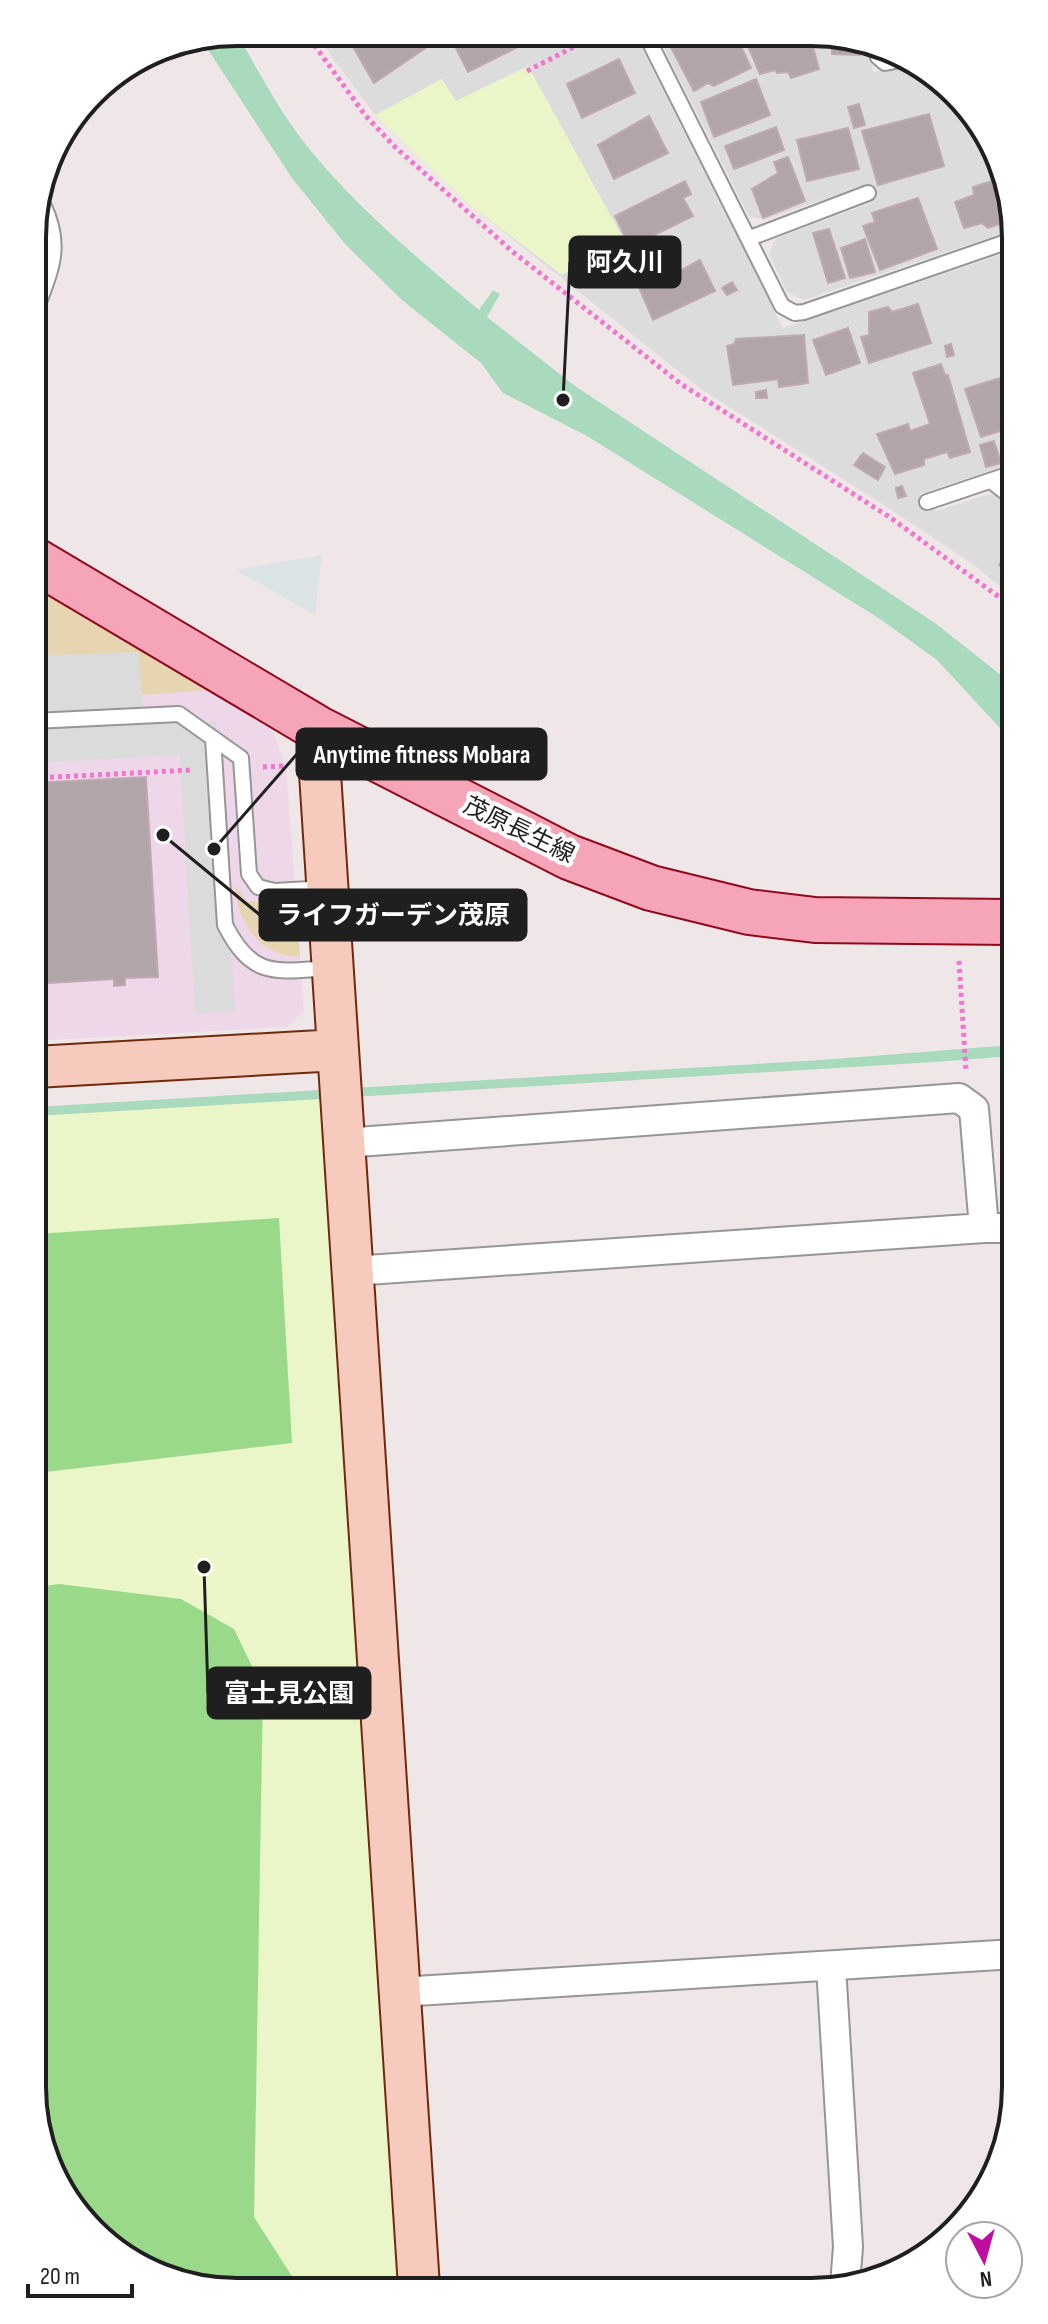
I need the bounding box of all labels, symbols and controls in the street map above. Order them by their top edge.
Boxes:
callout: 阿久川 [570,237,680,287]
text: 阿久川 [586,248,664,279]
callout: Anytime fitness Mobara [297,729,546,779]
text: Anytime fitness Mobara [313,740,530,771]
street label: 茂原長生線 [459,791,579,869]
callout: ライフガーデン茂原 [260,890,526,940]
text: ライフガーデン茂原 [276,901,510,932]
callout: 富士見公園 [208,1668,370,1718]
text: 富士見公園 [224,1679,354,1710]
north arrow [944,2220,1024,2300]
scale bar [28,2248,132,2298]
text: 20 m [40,2262,80,2291]
text: N [979,2264,993,2292]

